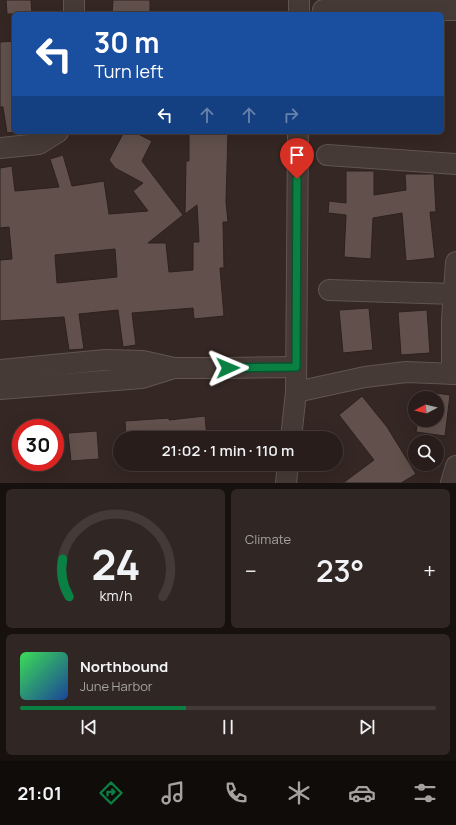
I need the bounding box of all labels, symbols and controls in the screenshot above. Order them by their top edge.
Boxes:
text: 30 m [94,23,159,61]
icon: left [28,28,80,80]
text: Turn left [94,59,164,83]
icon: left [154,104,176,126]
icon: ahead [196,104,218,126]
icon: ahead [238,104,260,126]
icon: right [280,104,302,126]
pin [280,138,314,179]
icon: arrive [286,144,308,166]
position arrow [207,347,249,389]
north arrow [408,391,444,427]
map controls [408,391,444,471]
speed limit sign: 30 [12,419,64,471]
button: search [408,435,444,471]
text: 21:02 · 1 min · 110 m [162,440,294,461]
text: Climate [245,530,291,548]
text: 24 [91,535,140,591]
text: 23° [316,550,364,591]
text: − [245,556,257,586]
text: + [423,556,436,586]
text: km/h [99,585,132,604]
text: Northbound [80,656,168,677]
text: June Harbor [80,677,153,695]
icon: previous [78,716,100,738]
icon: pause [217,716,239,738]
icon: next [356,716,378,738]
icon: directions [97,779,125,807]
icon: music [159,779,187,807]
icon: phone [222,779,250,807]
icon: climate [285,779,313,807]
icon: car [348,779,376,807]
icon: filters [411,779,439,807]
text: 21:01 [17,781,62,805]

